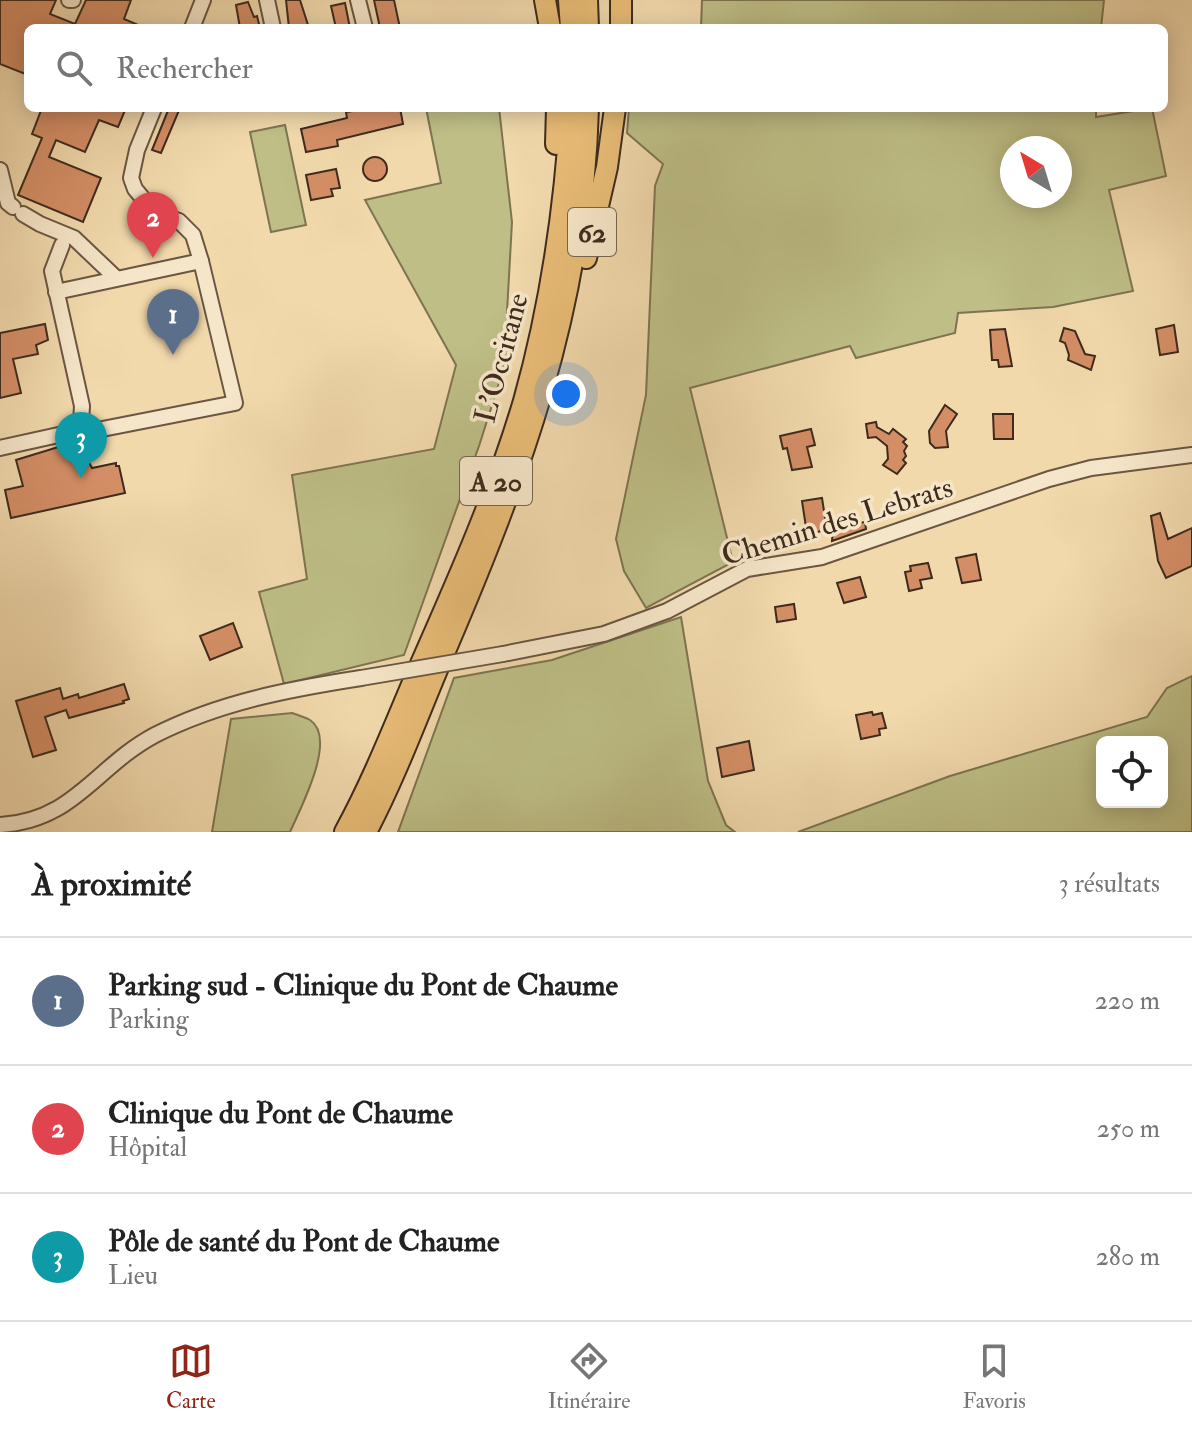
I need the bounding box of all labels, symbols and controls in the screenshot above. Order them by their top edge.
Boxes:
search box [24,24,1168,112]
icon: search [52,46,96,90]
text: Rechercher [116,50,253,87]
north arrow [1000,136,1072,208]
pin: 2 [127,192,179,258]
road number: 62 [568,208,616,256]
pin: 1 [147,289,199,355]
street label: L'Occitane [466,289,537,427]
your location [546,374,586,414]
pin: 3 [55,412,107,478]
road number: A 20 [460,457,532,505]
street label: Chemin des Lebrats [717,469,957,574]
map controls [1096,736,1168,808]
button: locate [1096,736,1168,808]
text: À proximité [32,863,191,906]
text: 3 résultats [1059,868,1160,900]
text: Parking sud - Clinique du Pont de Chaume [108,967,618,1004]
text: 1 [53,985,63,1017]
text: 220 m [1095,985,1160,1017]
text: Parking [108,1004,188,1036]
text: Clinique du Pont de Chaume [108,1095,453,1132]
text: 2 [51,1113,65,1145]
text: 250 m [1097,1113,1160,1145]
text: Hôpital [108,1132,187,1164]
text: Pôle de santé du Pont de Chaume [108,1223,500,1260]
text: 3 [53,1241,63,1273]
text: 280 m [1096,1241,1160,1273]
text: Lieu [108,1260,158,1292]
tab: Carte [166,1339,216,1415]
tab: Itinéraire [548,1339,630,1415]
tab: Favoris [962,1339,1026,1415]

